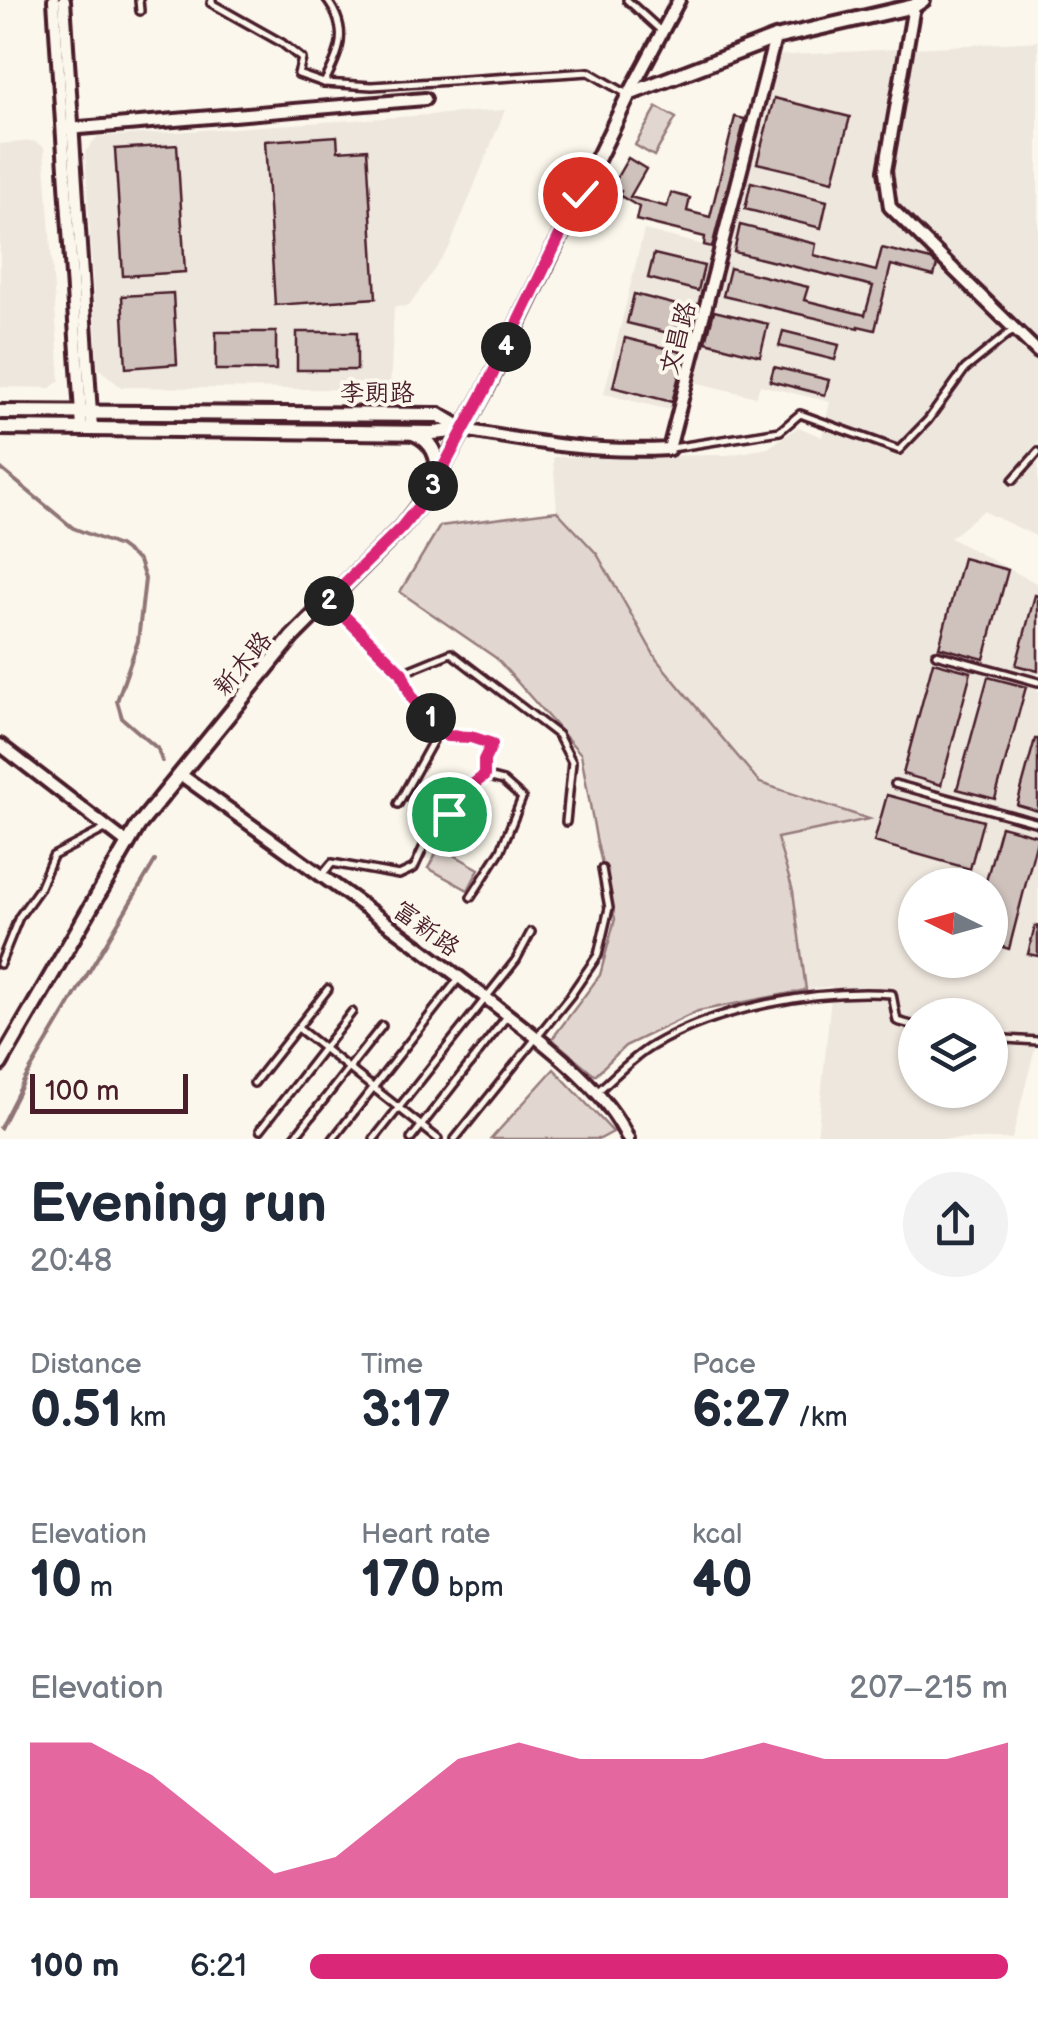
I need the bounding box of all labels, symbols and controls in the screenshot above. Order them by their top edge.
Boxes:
pin [538,152,623,237]
icon: check [553,167,608,222]
street label: 文昌路 [654,298,703,379]
pin: 4 [481,322,531,372]
text: 4 [498,330,514,363]
street label: 李朗路 [339,378,415,409]
pin: 3 [408,461,458,511]
text: 3 [425,469,441,502]
pin: 2 [304,576,354,626]
text: 2 [321,584,337,617]
street label: 新木路 [207,625,279,703]
pin: 1 [406,693,456,743]
text: 1 [425,701,437,734]
pin [407,772,492,857]
icon: arrive [422,787,477,842]
north arrow [898,868,1008,978]
map controls [898,868,1008,1108]
street label: 富新路 [387,895,466,964]
button: layers [898,998,1008,1108]
scale bar [30,1069,188,1114]
text: 100 m [45,1075,119,1108]
text: Evening run [30,1171,327,1238]
button: share [903,1172,1008,1277]
text: 20:48 [30,1242,112,1281]
text: Distance [30,1348,142,1381]
text: Time [361,1348,423,1381]
text: Pace [692,1348,756,1381]
text: 0.51 [30,1381,122,1441]
text: 3:17 [361,1381,451,1441]
text: 6:27 [692,1381,791,1441]
text: km [122,1401,167,1434]
text: /km [791,1401,848,1434]
text: Elevation [30,1518,147,1551]
text: Heart rate [361,1518,490,1551]
text: kcal [692,1518,742,1551]
text: 10 [30,1551,82,1611]
text: 170 [361,1551,441,1611]
text: 40 [692,1551,753,1611]
text: m [82,1571,113,1604]
text: bpm [441,1571,504,1604]
text: Elevation [30,1669,163,1708]
text: 207–215 m [849,1669,1008,1708]
text: 100 m [30,1947,119,1986]
text: 6:21 [190,1947,247,1986]

